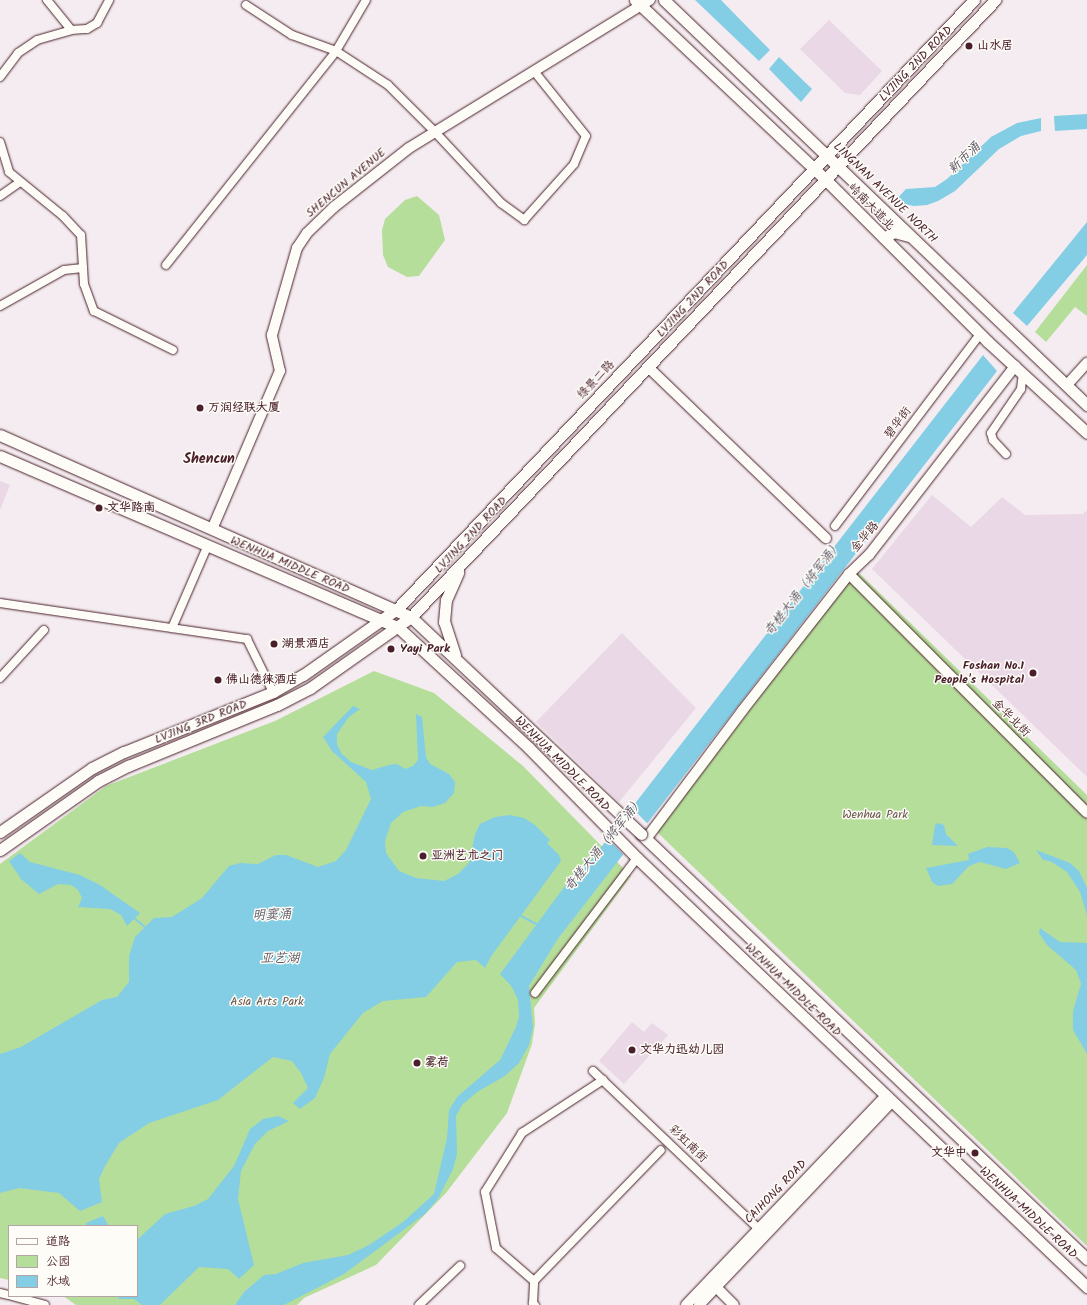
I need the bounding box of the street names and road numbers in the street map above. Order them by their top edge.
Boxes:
street label: LVJING 2ND ROAD [876,23,956,105]
street label: LINGNAN AVENUE NORTH [830,140,940,246]
street label: SHENCUN AVENUE [303,145,389,221]
street label: 岭南大道北 [845,181,897,233]
street label: LVJING 2ND ROAD [654,258,732,340]
street label: 绿景二路 [574,358,618,402]
street label: 碧华街 [881,404,915,442]
street label: LVJING 2ND ROAD [432,494,510,576]
street label: 金华路 [848,519,882,555]
street label: WENHUA MIDDLE ROAD [228,533,352,597]
street label: 金华北街 [989,696,1033,740]
street label: LVJING 3RD ROAD [153,697,249,747]
street label: WENHUA MIDDLE ROAD [512,714,612,814]
street label: WENHUA MIDDLE ROAD [742,940,844,1040]
street label: 彩虹南街 [666,1122,710,1166]
street label: CAIHONG ROAD [742,1157,810,1227]
street label: WENHUA MIDDLE ROAD [976,1164,1080,1262]

